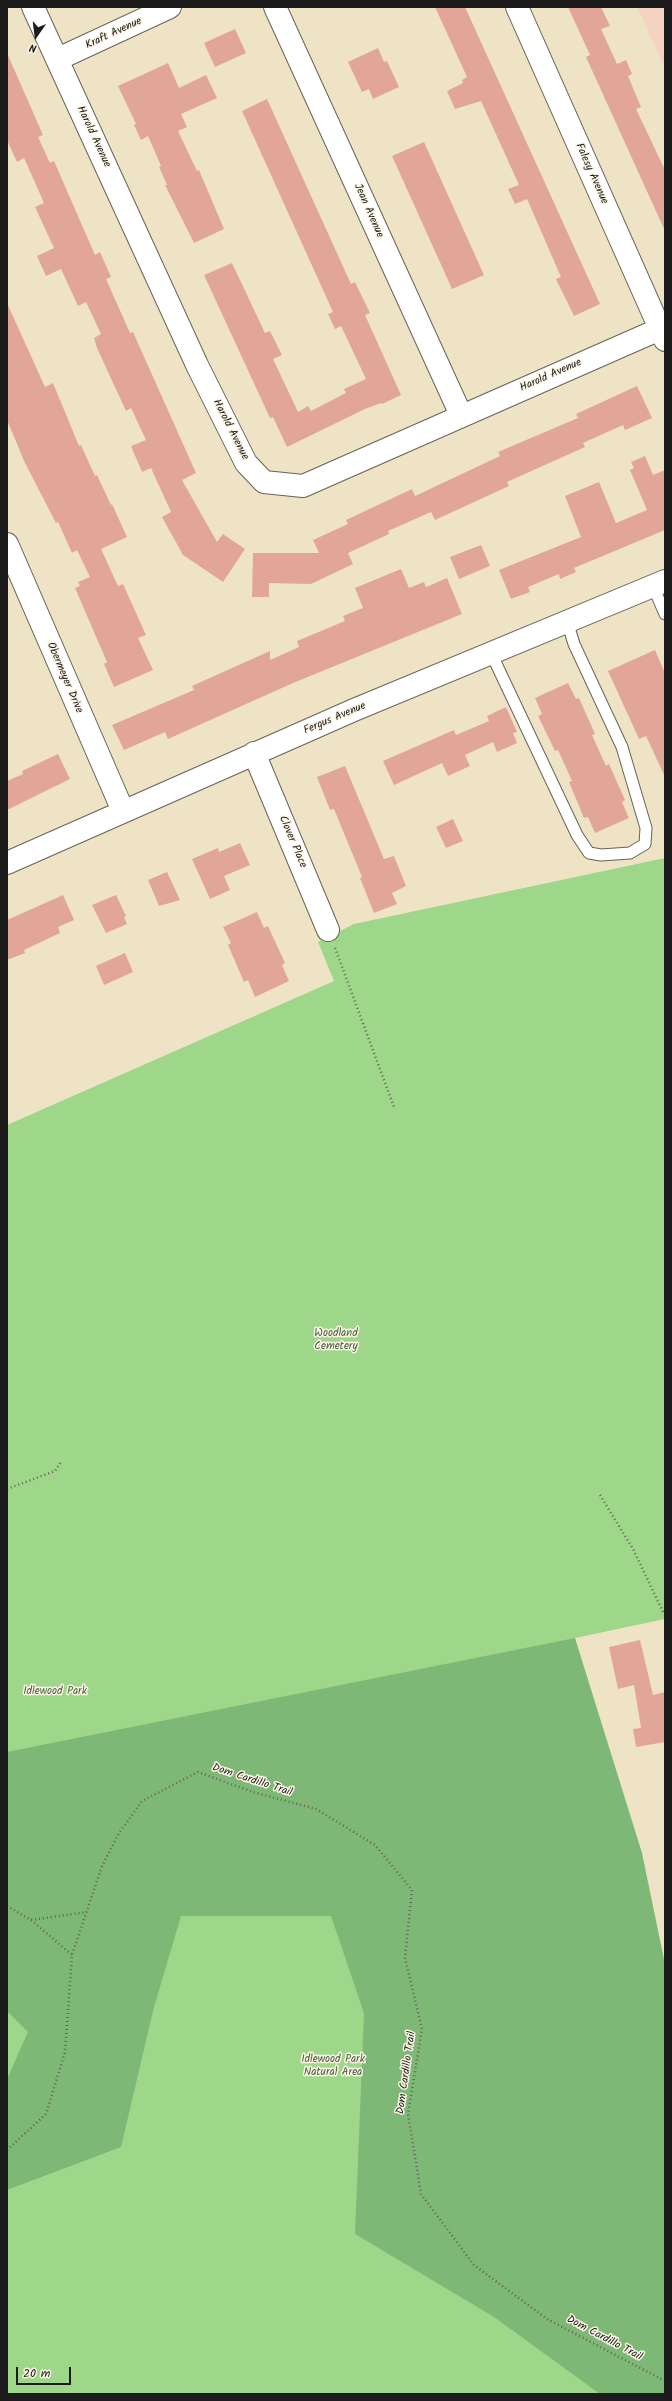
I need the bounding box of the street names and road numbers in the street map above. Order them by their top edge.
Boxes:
street label: Kraft Avenue [84,15,144,53]
street label: Harold Avenue [73,104,113,170]
street label: Falesy Avenue [572,142,610,206]
street label: Jean Avenue [350,182,386,240]
street label: Harold Avenue [518,357,584,395]
street label: Harold Avenue [209,398,251,462]
street label: Obermeyer Drive [43,640,85,716]
street label: Fergus Avenue [302,700,368,738]
street label: Clover Place [275,814,309,870]
street label: Dom Cardillo Trail [210,1762,294,1800]
street label: Dom Cardillo Trail [395,2031,419,2115]
street label: Dom Cardillo Trail [564,2314,644,2364]

